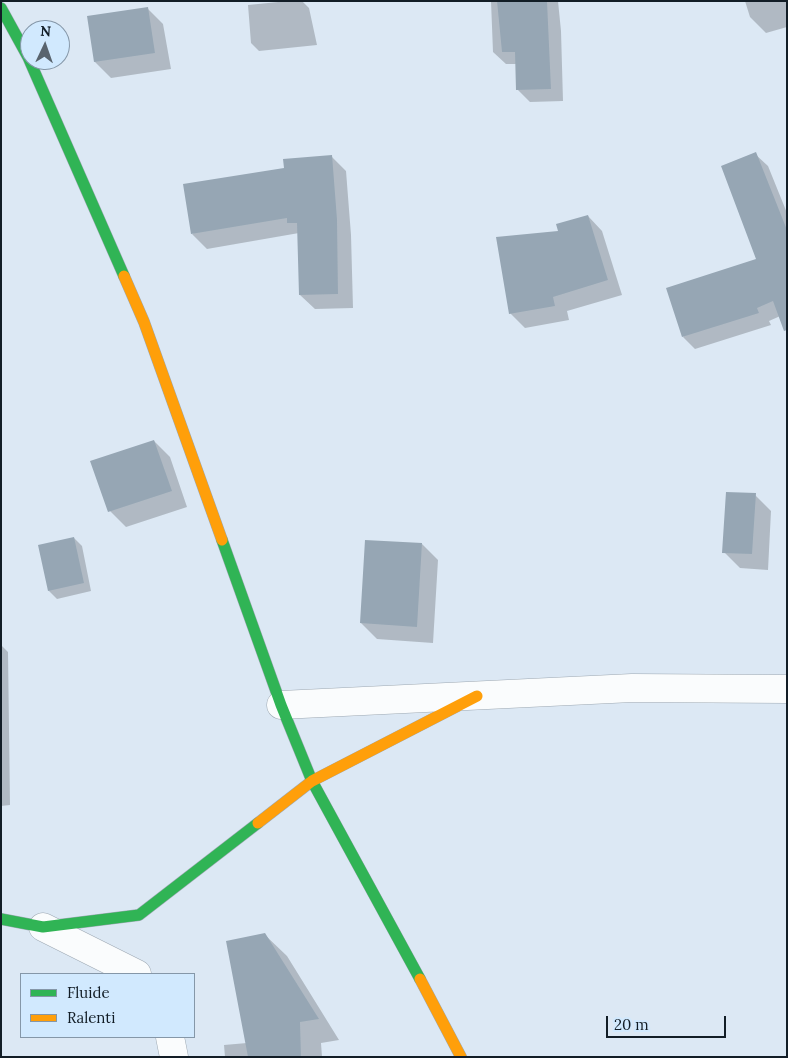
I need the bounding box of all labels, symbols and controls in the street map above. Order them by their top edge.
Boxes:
north arrow [20,20,70,70]
text: N [40,22,52,40]
legend [20,973,195,1038]
text: Fluide [67,983,110,1002]
scale bar [608,1006,728,1038]
text: Ralenti [67,1008,115,1027]
text: 20 m [614,1015,649,1034]

